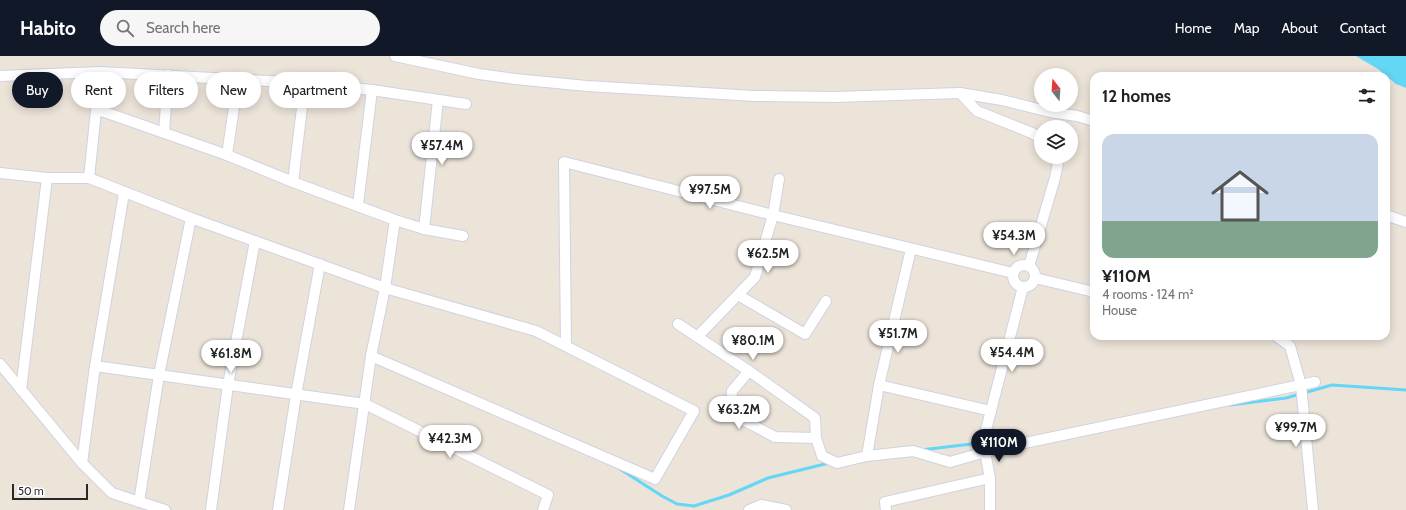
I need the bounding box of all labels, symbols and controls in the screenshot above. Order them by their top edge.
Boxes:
search box [100,10,380,46]
text: Habito [20,17,76,40]
icon: search [114,17,136,39]
text: Search here [146,19,220,37]
text: Home [1175,19,1212,37]
text: Map [1234,19,1259,37]
text: About [1281,19,1318,37]
text: Contact [1340,19,1386,37]
north arrow [1034,68,1078,112]
map controls [1034,68,1078,164]
chip: Buy [12,72,63,108]
chip: Rent [71,72,126,108]
chip: Filters [134,72,198,108]
chip: New [206,72,261,108]
chip: Apartment [269,72,361,108]
icon: filters [1356,85,1378,107]
text: 12 homes [1102,86,1171,106]
button: layers [1034,120,1078,164]
pin: ¥57.4M [409,132,475,166]
text: ¥57.4M [421,137,463,153]
icon: home [1204,160,1276,232]
pin: ¥97.5M [677,176,743,210]
text: ¥97.5M [689,181,731,197]
pin: ¥54.3M [981,222,1047,256]
text: ¥54.3M [992,227,1036,243]
pin: ¥62.5M [735,240,801,274]
text: ¥62.5M [747,245,789,261]
text: ¥110M [1102,266,1151,286]
text: 4 rooms · 124 m² [1102,286,1194,302]
text: House [1102,302,1137,318]
pin: ¥51.7M [865,320,931,354]
text: ¥51.7M [878,325,918,341]
pin: ¥80.1M [720,327,786,361]
text: ¥80.1M [731,332,775,348]
pin: ¥54.4M [979,339,1045,373]
pin: ¥61.8M [198,340,264,374]
text: ¥54.4M [990,344,1034,360]
text: ¥61.8M [210,345,252,361]
pin: ¥63.2M [706,396,772,430]
text: ¥63.2M [718,401,760,417]
pin: ¥99.7M [1263,414,1329,448]
text: ¥99.7M [1275,419,1317,435]
pin: ¥42.3M [417,425,483,459]
pin: ¥110M [971,429,1027,463]
text: ¥42.3M [428,430,472,446]
text: ¥110M [980,434,1018,450]
scale bar [12,482,88,501]
text: 50 m [18,484,44,498]

